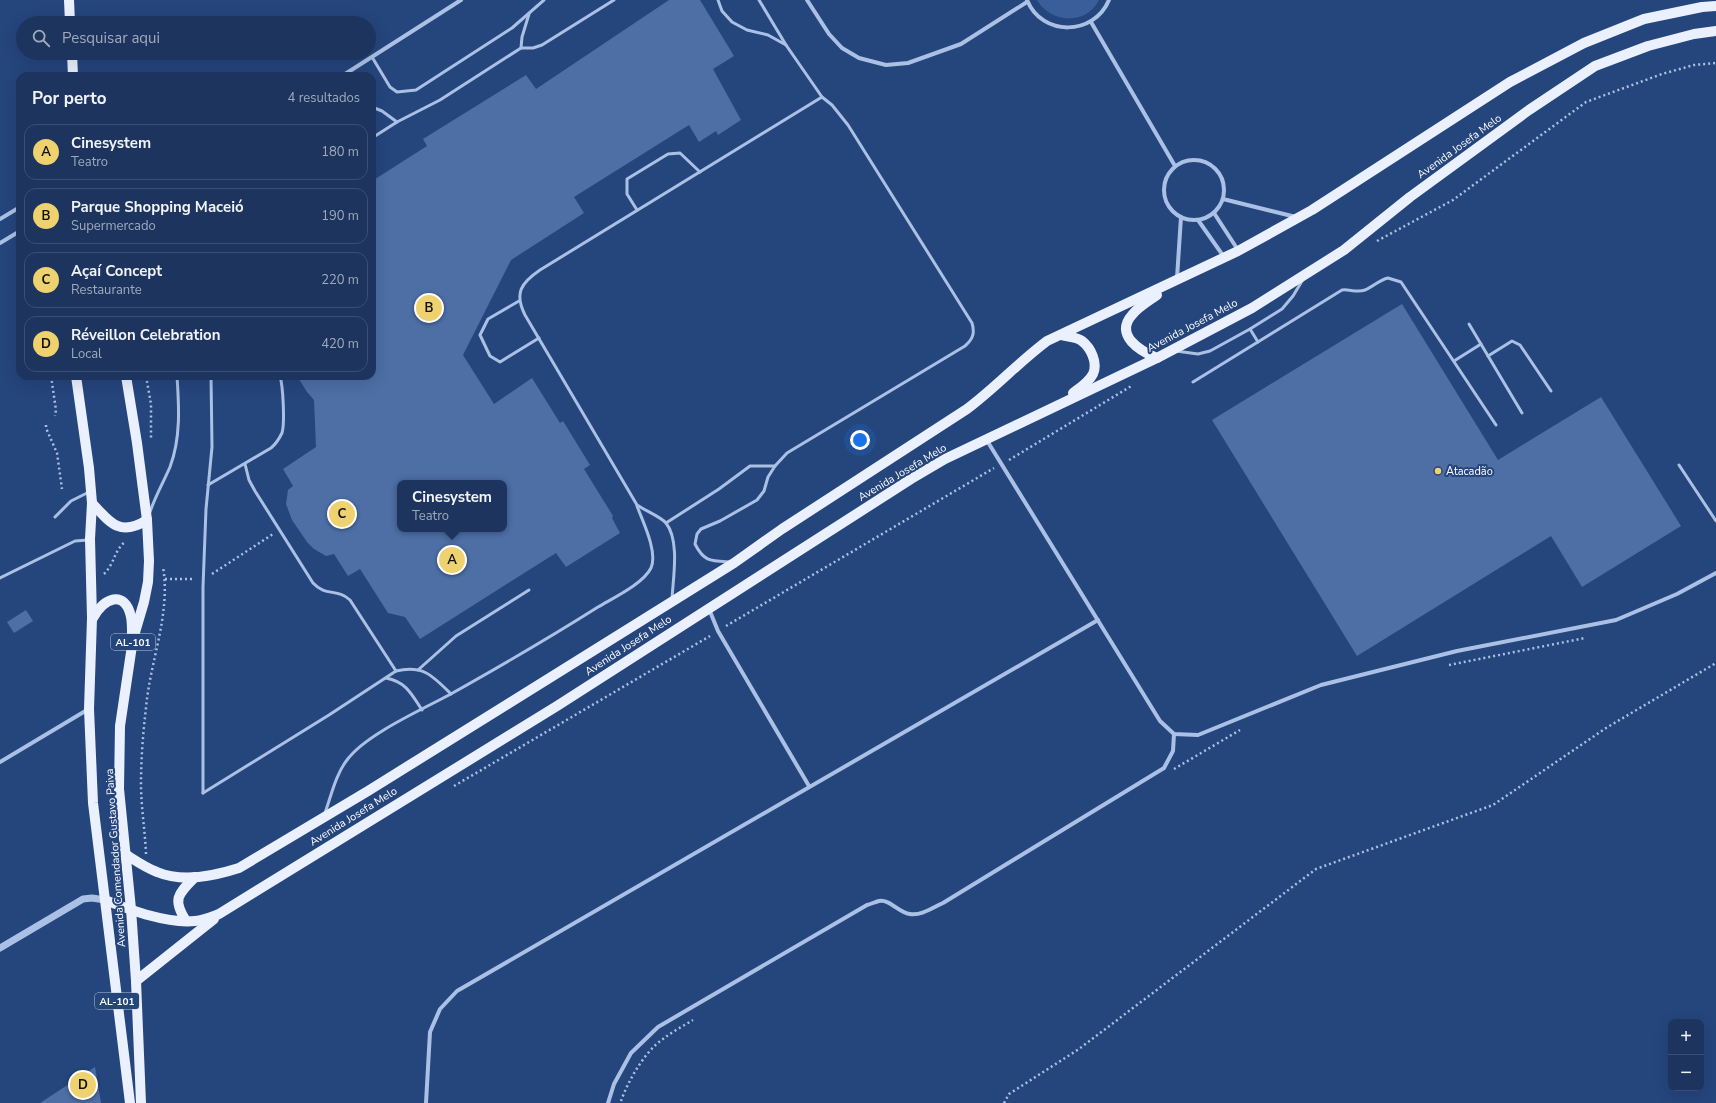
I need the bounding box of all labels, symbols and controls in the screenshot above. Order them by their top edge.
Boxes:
search box [16,16,376,60]
icon: search [30,27,52,49]
text: Pesquisar aqui [62,28,160,48]
text: Por perto [32,87,107,110]
text: 4 resultados [288,89,360,107]
street label: Avenida Josefa Melo [1414,111,1504,182]
text: Cinesystem [71,133,151,153]
text: A [41,143,51,161]
text: 180 m [321,143,359,161]
text: Teatro [71,153,108,171]
text: Parque Shopping Maceió [71,197,244,217]
text: B [42,207,50,225]
text: 190 m [321,207,359,225]
text: Supermercado [71,217,156,235]
text: Açaí Concept [71,261,162,281]
text: C [42,271,50,289]
text: 220 m [321,271,359,289]
text: Restaurante [71,281,142,299]
pin: B [416,293,442,323]
street label: Avenida Josefa Melo [1144,295,1240,356]
text: Réveillon Celebration [71,325,220,345]
text: D [41,335,51,353]
text: 420 m [321,335,359,353]
text: Local [71,345,102,363]
your location [850,430,870,450]
street label: Avenida Josefa Melo [855,440,949,505]
place label: Atacadão [1446,464,1493,479]
marker: Atacadão [1433,466,1443,476]
popup [397,480,507,532]
text: Cinesystem [412,487,492,507]
pin: C [329,499,355,529]
text: Teatro [412,507,449,525]
pin: A [439,545,465,575]
street label: Avenida Josefa Melo [582,612,675,679]
road number: AL-101 [111,634,155,650]
street label: Avenida Comendador Gustavo Paiva [102,768,129,948]
street label: Avenida Josefa Melo [307,783,400,849]
road number: AL-101 [95,993,139,1009]
map controls [1668,1019,1704,1091]
button: + [1668,1019,1704,1055]
button: − [1668,1055,1704,1091]
pin: D [70,1070,96,1100]

